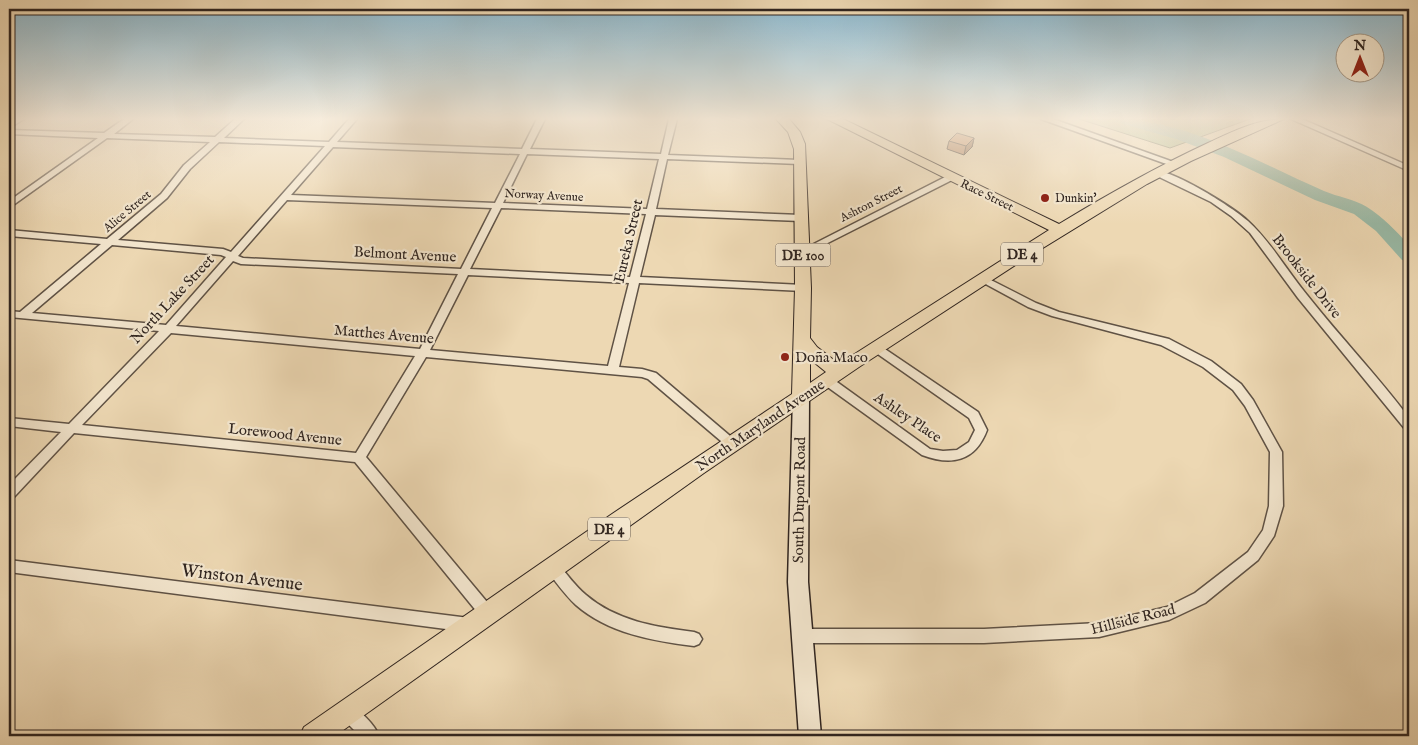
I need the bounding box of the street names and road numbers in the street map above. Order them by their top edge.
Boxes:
street label: Race Street [958,176,1016,215]
street label: Ashton Street [837,181,905,226]
street label: Norway Avenue [504,186,584,205]
street label: Alice Street [100,187,154,236]
street label: Eureka Street [610,197,647,285]
street label: Brookside Drive [1268,230,1346,322]
street label: Belmont Avenue [353,242,457,267]
road number: DE 4 [1001,242,1043,266]
road number: DE 100 [776,244,830,266]
street label: North Lake Street [126,251,219,348]
street label: Matthes Avenue [333,321,435,348]
street label: North Maryland Avenue [692,375,828,476]
street label: Ashley Place [869,387,945,447]
street label: Lorewood Avenue [227,419,343,450]
street label: South Dupont Road [789,436,810,563]
road number: DE 4 [588,518,630,540]
street label: Winston Avenue [180,560,304,597]
street label: Hillside Road [1089,600,1178,639]

